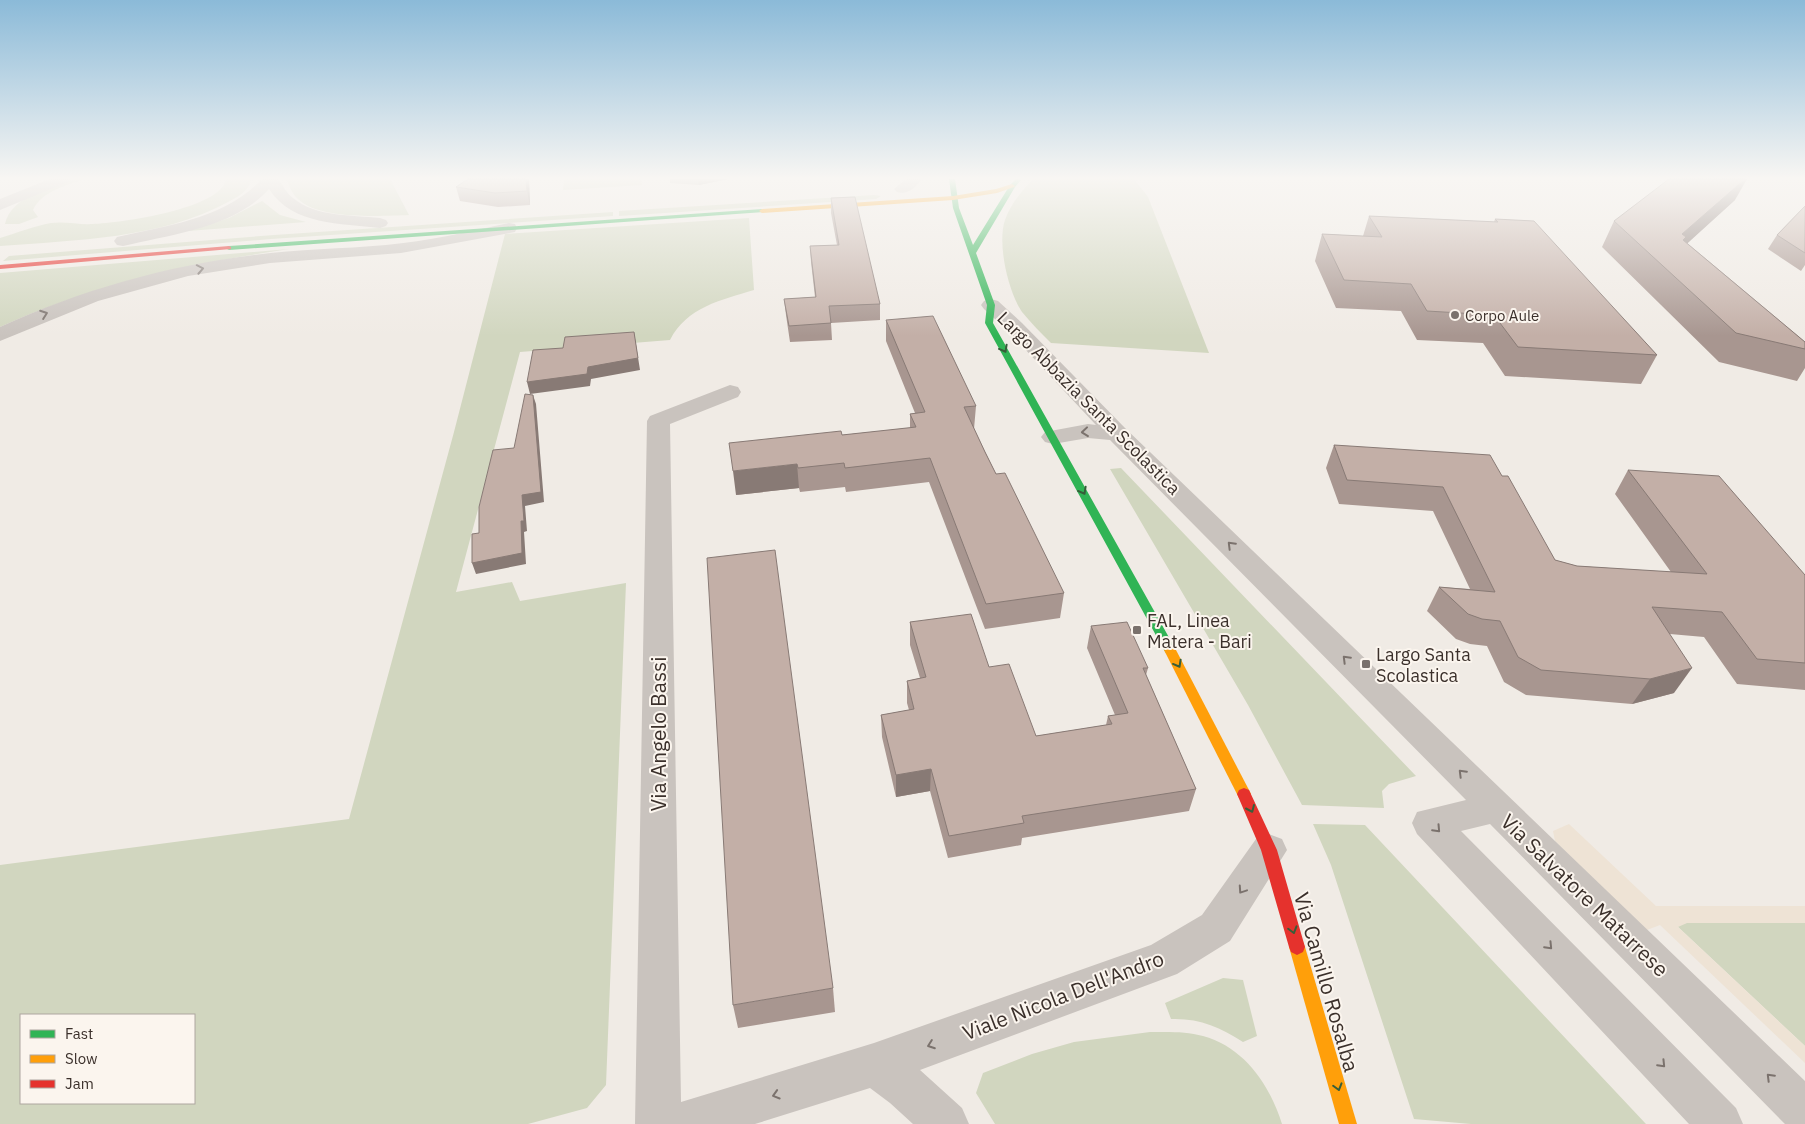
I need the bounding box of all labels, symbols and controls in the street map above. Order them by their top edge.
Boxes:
one-way arrow [195,264,204,274]
place label: Corpo Aule [1465,306,1539,325]
street label: Largo Abbazia Santa Scolastica [993,307,1186,500]
marker: Corpo Aule [1449,309,1461,321]
one-way arrow [39,310,48,320]
one-way arrow [997,344,1007,353]
one-way arrow [1080,427,1088,438]
one-way arrow [1077,486,1087,495]
one-way arrow [1227,542,1236,551]
place label: FAL, Linea Matera - Bari [1147,609,1252,653]
marker: FAL, Linea Matera - Bari [1131,624,1143,636]
place label: Largo Santa Scolastica [1376,643,1471,687]
street label: Via Angelo Bassi [644,656,672,812]
one-way arrow [1343,656,1352,665]
marker: Largo Santa Scolastica [1360,658,1372,670]
one-way arrow [1172,659,1182,668]
one-way arrow [1458,770,1467,779]
one-way arrow [1245,804,1256,813]
street label: Via Salvatore Matarrese [1495,807,1675,983]
one-way arrow [1431,824,1440,833]
one-way arrow [1239,884,1248,894]
street label: Via Camillo Rosalba [1288,889,1366,1075]
one-way arrow [1287,926,1297,934]
one-way arrow [1543,940,1552,949]
street label: Viale Nicola Dell'Andro [958,944,1168,1046]
legend [20,1014,195,1104]
text: Fast [65,1024,93,1043]
one-way arrow [927,1039,936,1049]
text: Slow [65,1049,98,1068]
one-way arrow [1656,1058,1665,1067]
text: Jam [65,1074,94,1093]
one-way arrow [1767,1074,1776,1083]
one-way arrow [1332,1082,1342,1090]
one-way arrow [773,1090,781,1100]

